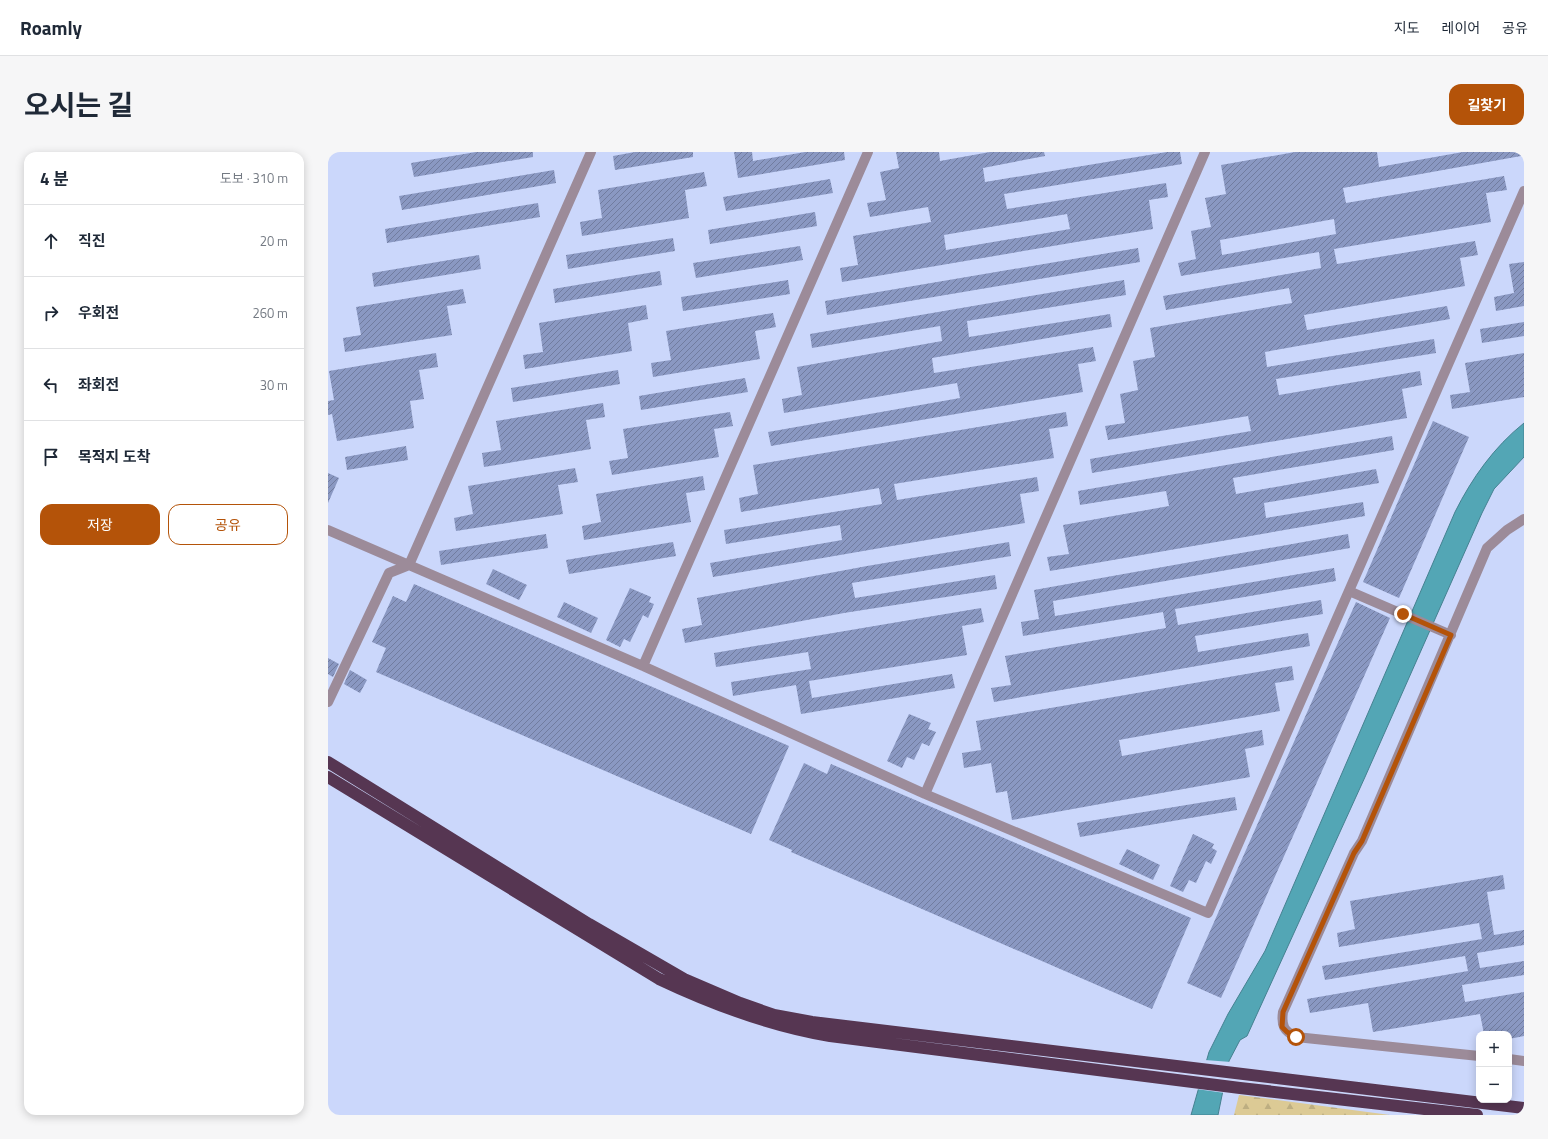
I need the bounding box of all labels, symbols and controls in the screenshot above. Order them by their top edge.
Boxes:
text: Roamly [20,13,82,42]
text: 지도 [1394,17,1420,38]
text: 레이어 [1442,17,1480,38]
text: 공유 [1502,17,1528,38]
text: 오시는 길 [24,83,133,126]
button: 길찾기 [1449,84,1524,125]
text: 4 분 [40,166,69,192]
text: 도보 · 310 m [220,168,288,188]
text: 직진 [78,229,106,252]
icon: ahead [40,230,62,252]
text: 20 m [260,231,288,251]
text: 우회전 [78,301,119,324]
icon: right [40,302,62,324]
text: 260 m [252,303,288,323]
text: 좌회전 [78,373,119,396]
icon: left [40,374,62,396]
text: 30 m [260,375,288,395]
text: 목적지 도착 [78,445,150,468]
icon: arrive [40,446,62,468]
button: 저장 [40,504,160,545]
button: 공유 [168,504,288,545]
route end [1394,605,1412,623]
route start [1287,1028,1305,1046]
map controls [1476,1031,1512,1103]
button: + [1476,1031,1512,1067]
button: − [1476,1067,1512,1103]

